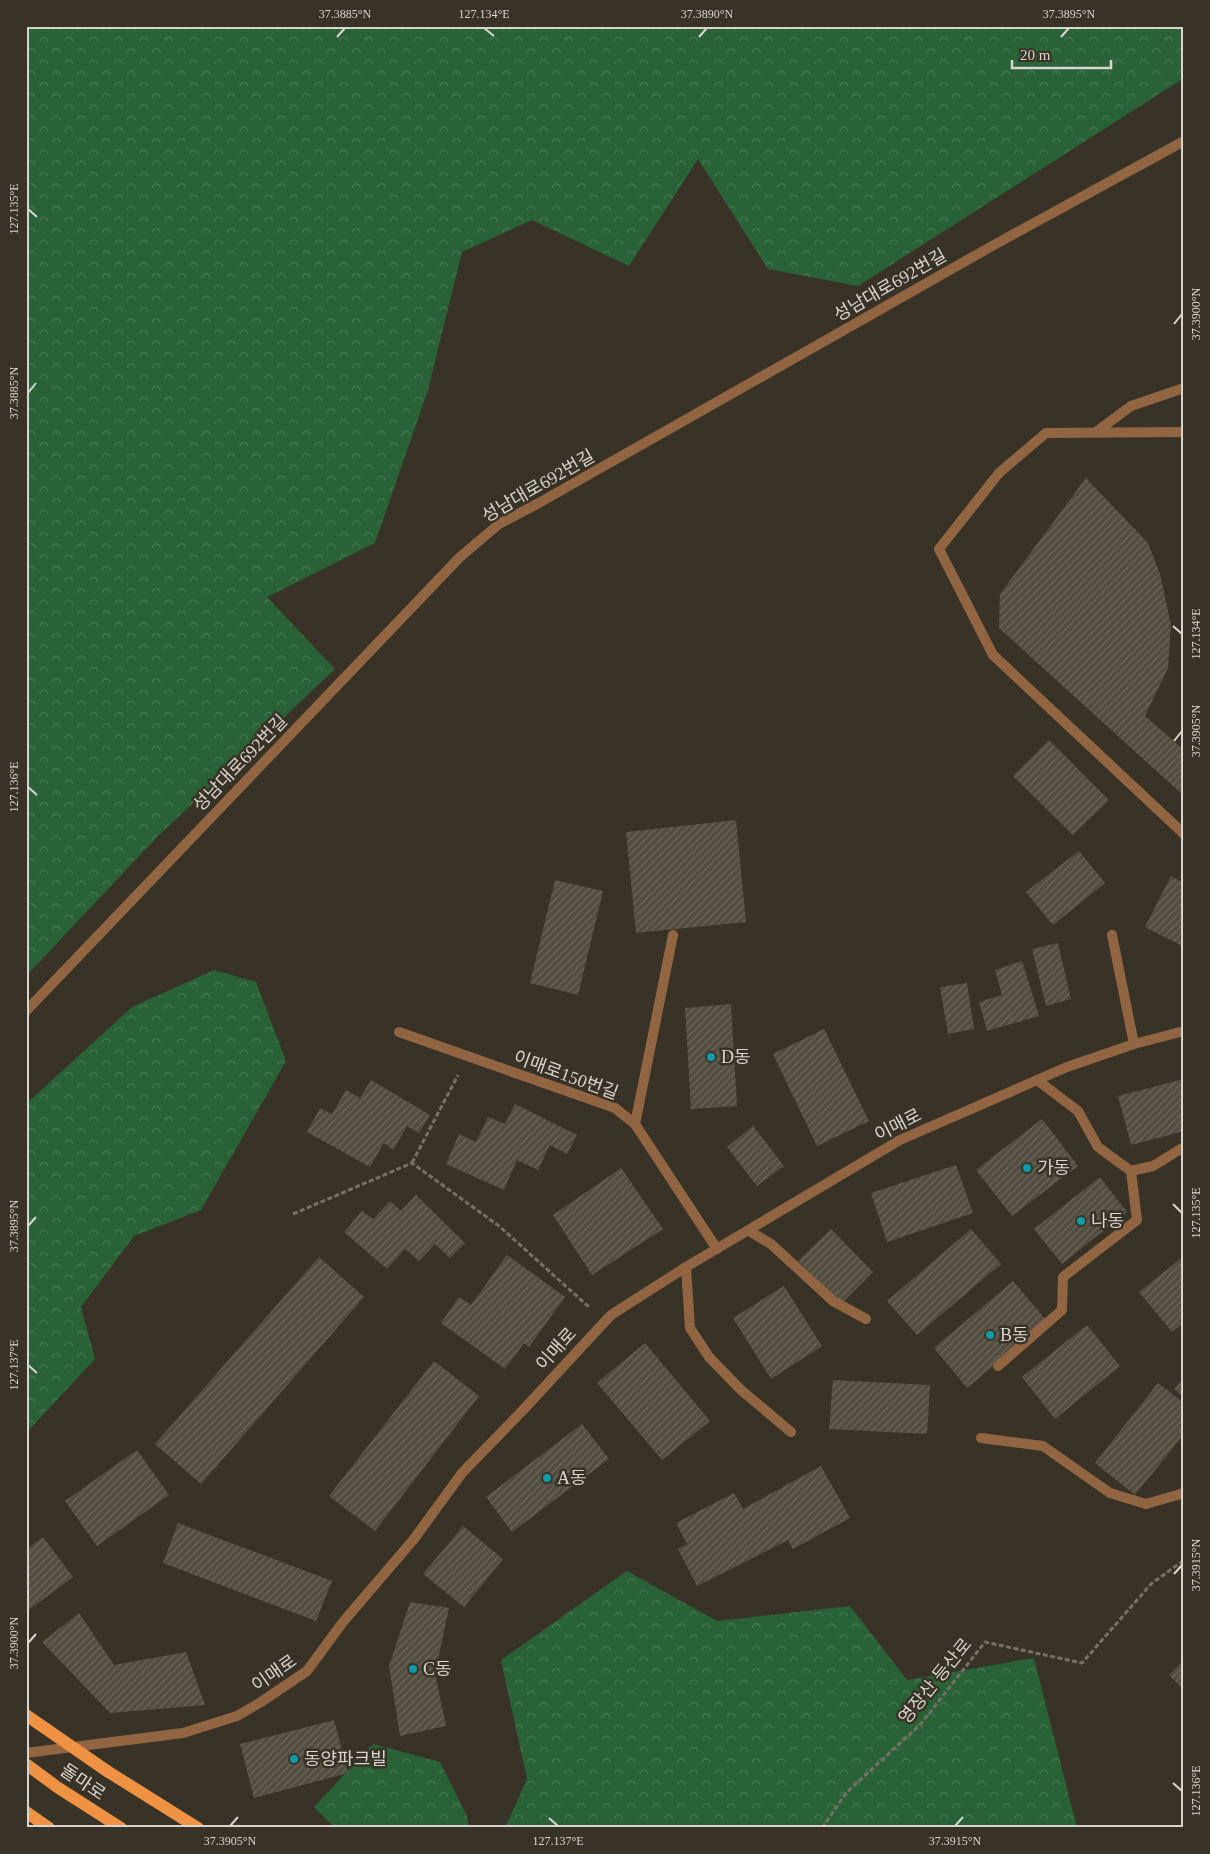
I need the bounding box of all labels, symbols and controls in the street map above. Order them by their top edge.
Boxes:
text: 37.3885°N [319,7,372,21]
text: 127.134°E [458,7,510,21]
text: 37.3890°N [681,7,734,21]
text: 37.3895°N [1043,7,1096,21]
scale bar [1012,38,1111,70]
text: 20 m [1020,47,1051,63]
text: 127.135°E [7,183,21,235]
street label: 성남대로692번길 [830,245,950,325]
text: 37.3900°N [1189,287,1203,340]
text: 37.3885°N [7,366,21,419]
street label: 성남대로692번길 [478,446,598,526]
text: 127.134°E [1189,608,1203,660]
text: 37.3905°N [1189,704,1203,757]
street label: 성남대로692번길 [189,711,291,815]
text: 127.136°E [7,761,21,813]
street label: 이매로150번길 [511,1047,621,1103]
place label: D동 [721,1047,751,1067]
marker: D동 [705,1051,717,1063]
street label: 이매로 [871,1105,925,1145]
place label: 가동 [1037,1158,1070,1178]
marker: 가동 [1021,1162,1033,1174]
text: 127.135°E [1189,1187,1203,1239]
text: 37.3895°N [7,1199,21,1252]
place label: 나동 [1091,1211,1124,1231]
marker: 나동 [1075,1215,1087,1227]
street label: 이매로 [532,1324,580,1374]
place label: B동 [1000,1325,1029,1345]
marker: B동 [984,1329,996,1341]
text: 127.137°E [7,1339,21,1391]
place label: A동 [557,1468,587,1488]
marker: A동 [541,1472,553,1484]
text: 37.3915°N [1189,1538,1203,1591]
text: 37.3900°N [7,1616,21,1669]
street label: 영장산 등산로 [895,1634,975,1728]
street label: 이매로 [248,1651,300,1695]
place label: C동 [423,1659,452,1679]
marker: C동 [407,1663,419,1675]
place label: 동양파크빌 [304,1749,387,1769]
marker: 동양파크빌 [288,1753,300,1765]
street label: 돌마로 [57,1760,109,1804]
text: 127.136°E [1189,1765,1203,1817]
text: 37.3905°N [204,1834,257,1848]
text: 127.137°E [532,1834,584,1848]
text: 37.3915°N [929,1834,982,1848]

